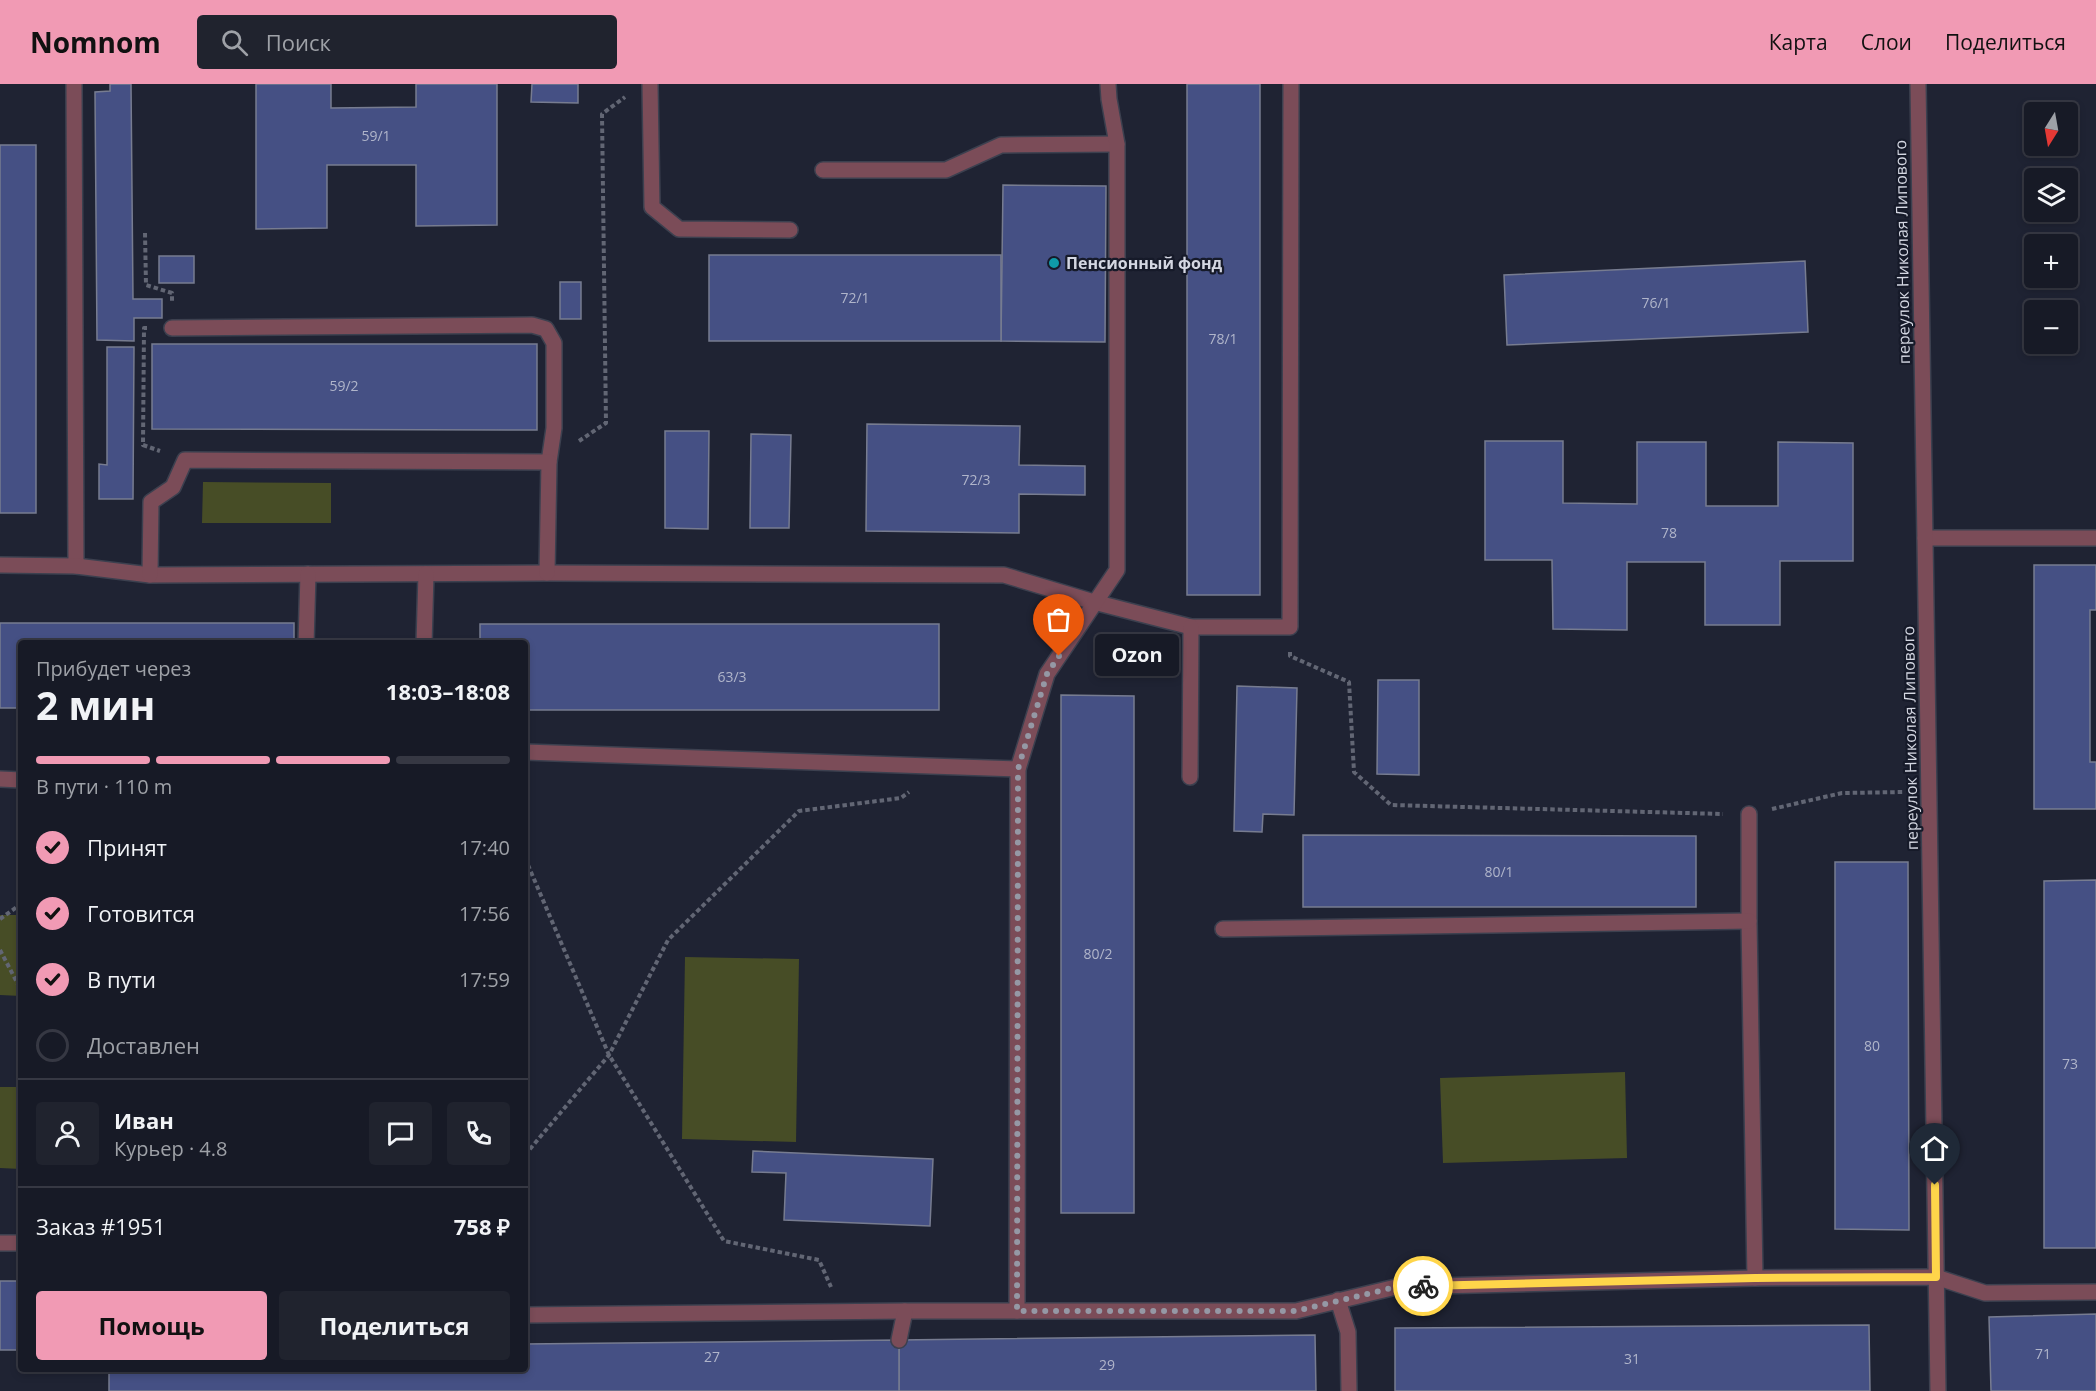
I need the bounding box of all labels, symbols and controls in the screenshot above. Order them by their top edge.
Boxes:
search box [197,15,617,69]
text: Nomnom [30,23,161,61]
icon: search [218,26,251,59]
text: Поиск [266,27,331,57]
text: Карта [1769,28,1828,56]
text: Слои [1861,28,1912,56]
text: Поделиться [1945,28,2066,56]
north arrow [2024,102,2078,156]
map controls [2024,102,2078,354]
house number: 59/1 [361,126,391,145]
street label: переулок Николая Липового [1889,140,1915,364]
button: layers [2024,168,2078,222]
button: + [2024,234,2078,288]
place label: Пенсионный фонд [1066,252,1223,274]
marker: Пенсионный фонд [1047,256,1061,270]
house number: 72/1 [840,288,870,307]
house number: 76/1 [1641,293,1671,312]
button: − [2024,300,2078,354]
house number: 78/1 [1208,329,1238,348]
house number: 59/2 [329,376,359,395]
house number: 72/3 [961,470,991,489]
house number: 78 [1661,523,1677,542]
pin [1033,594,1084,656]
icon: bag [1042,603,1075,636]
street label: переулок Николая Липового [1897,626,1923,850]
callout: Ozon [1095,635,1179,677]
text: Ozon [1111,641,1163,668]
text: Прибудет через [36,655,191,682]
house number: 63/3 [717,667,747,686]
text: 18:03–18:08 [386,676,510,706]
text: 2 мин [36,678,155,731]
text: В пути · 110 m [36,773,172,800]
icon: check [36,831,69,864]
text: Принят [87,832,167,862]
text: 17:40 [459,834,510,861]
house number: 80/1 [1484,862,1514,881]
icon: check [36,897,69,930]
text: Готовится [87,898,195,928]
text: 17:56 [459,900,510,927]
house number: 80/2 [1083,944,1113,963]
icon: check [36,963,69,996]
text: В пути [87,964,156,994]
text: 17:59 [459,966,510,993]
text: Доставлен [87,1030,200,1060]
house number: 80 [1864,1036,1880,1055]
house number: 73 [2062,1054,2078,1073]
button: person [36,1102,99,1165]
button: chat [369,1102,432,1165]
button: phone [447,1102,510,1165]
text: Иван [114,1105,174,1135]
pin [1909,1123,1960,1185]
icon: home [1918,1132,1951,1165]
text: Курьер · 4.8 [114,1135,228,1162]
text: Заказ #1951 [36,1211,166,1241]
text: 758 ₽ [454,1211,510,1241]
courier [1393,1256,1453,1316]
icon: bike [1407,1270,1440,1303]
button: Помощь [36,1291,267,1360]
button: Поделиться [279,1291,510,1360]
house number: 71 [2035,1344,2051,1363]
house number: 27 [704,1347,720,1366]
house number: 31 [1624,1349,1640,1368]
house number: 29 [1099,1355,1115,1374]

